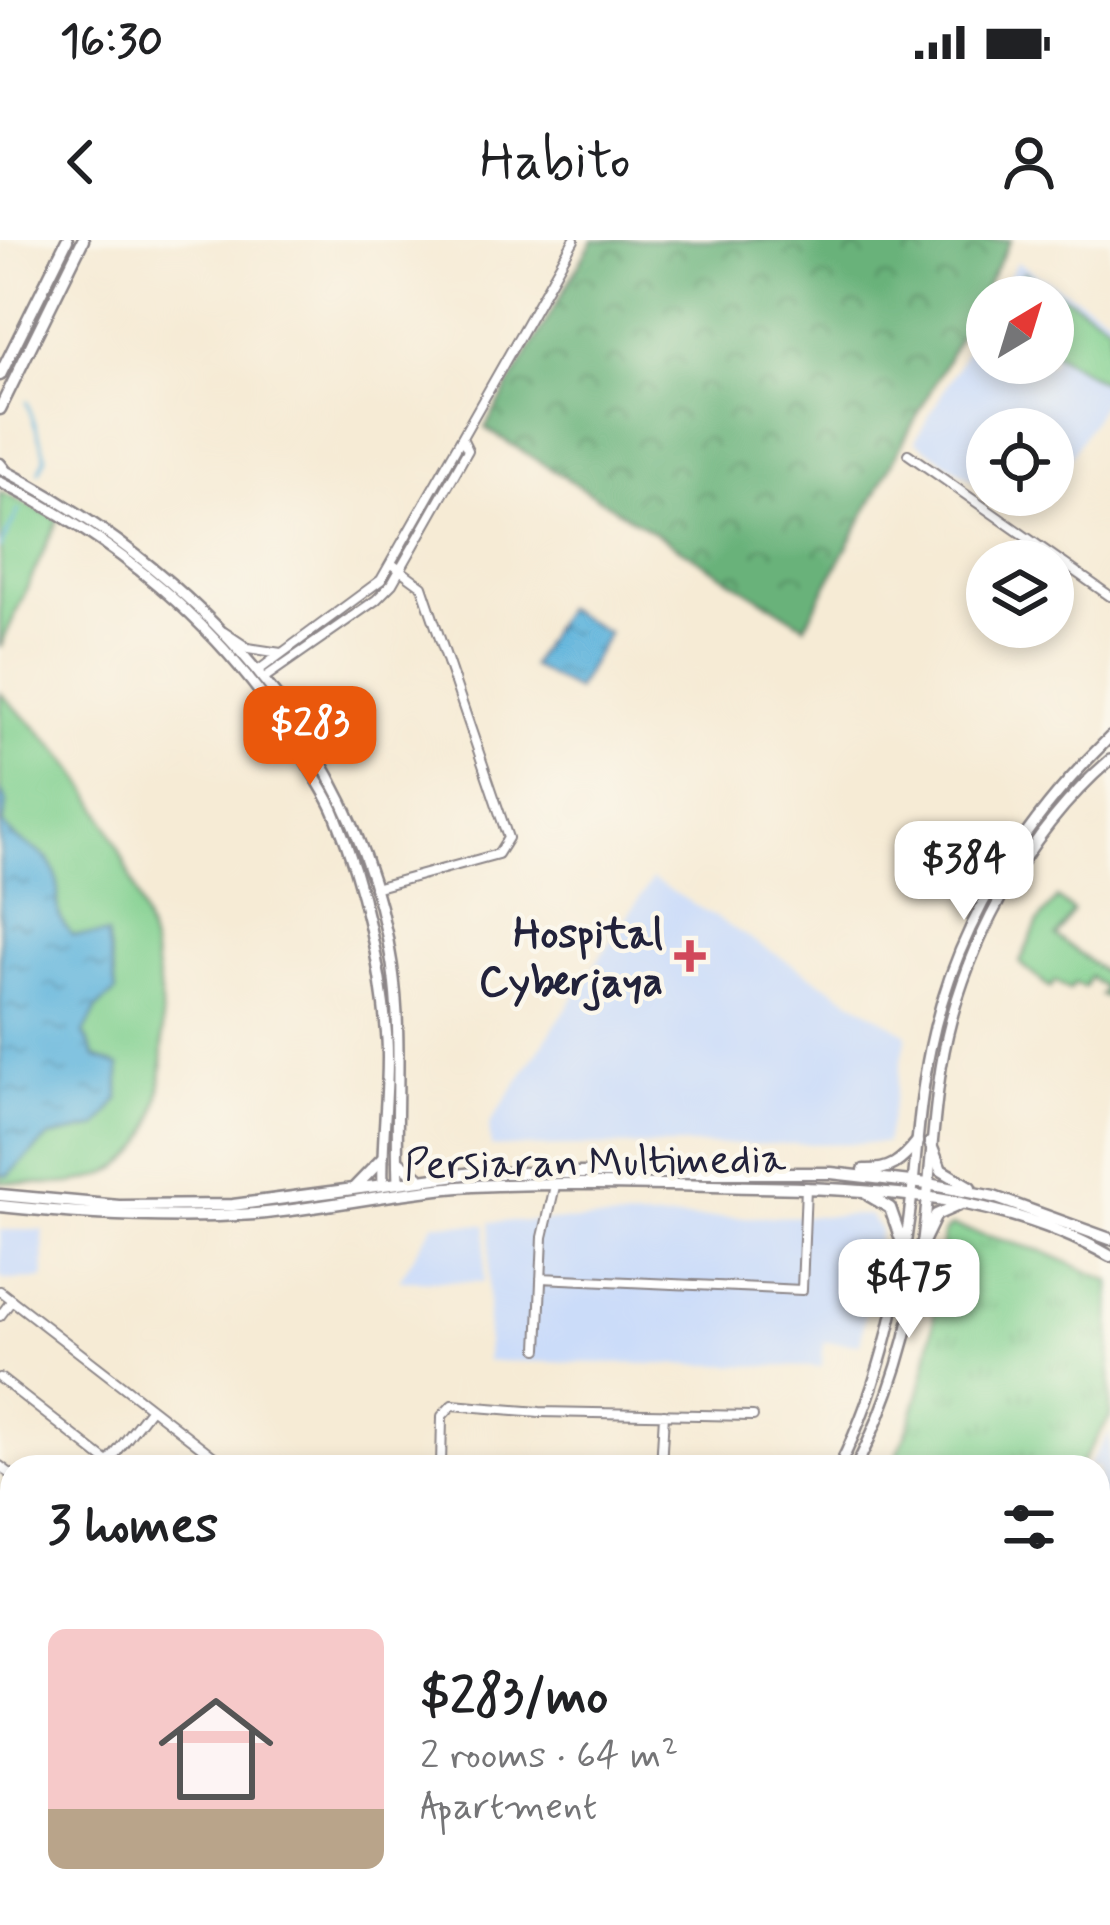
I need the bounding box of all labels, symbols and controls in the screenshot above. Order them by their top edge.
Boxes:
text: 16:30 [60,13,163,72]
text: Habito [479,127,631,198]
icon: back [48,129,114,195]
icon: person [996,129,1062,195]
north arrow [966,276,1074,384]
map controls [966,276,1074,648]
button: locate [966,408,1074,516]
button: layers [966,540,1074,648]
pin: $283 [239,686,381,788]
text: $283 [270,699,350,750]
pin: $384 [893,821,1035,923]
text: $384 [922,834,1006,885]
place label: Hospital Cyberjaya [479,908,663,1011]
marker: Hospital Cyberjaya [674,940,706,972]
street label: Persiaran Multimedia [404,1133,787,1194]
pin: $475 [838,1239,980,1341]
text: $475 [866,1252,952,1303]
text: 3 homes [48,1494,218,1560]
icon: filters [996,1494,1062,1560]
text: $283/mo [420,1665,608,1731]
icon: home [144,1677,288,1821]
text: 2 rooms · 64 m² [420,1731,678,1782]
text: Apartment [420,1782,597,1833]

